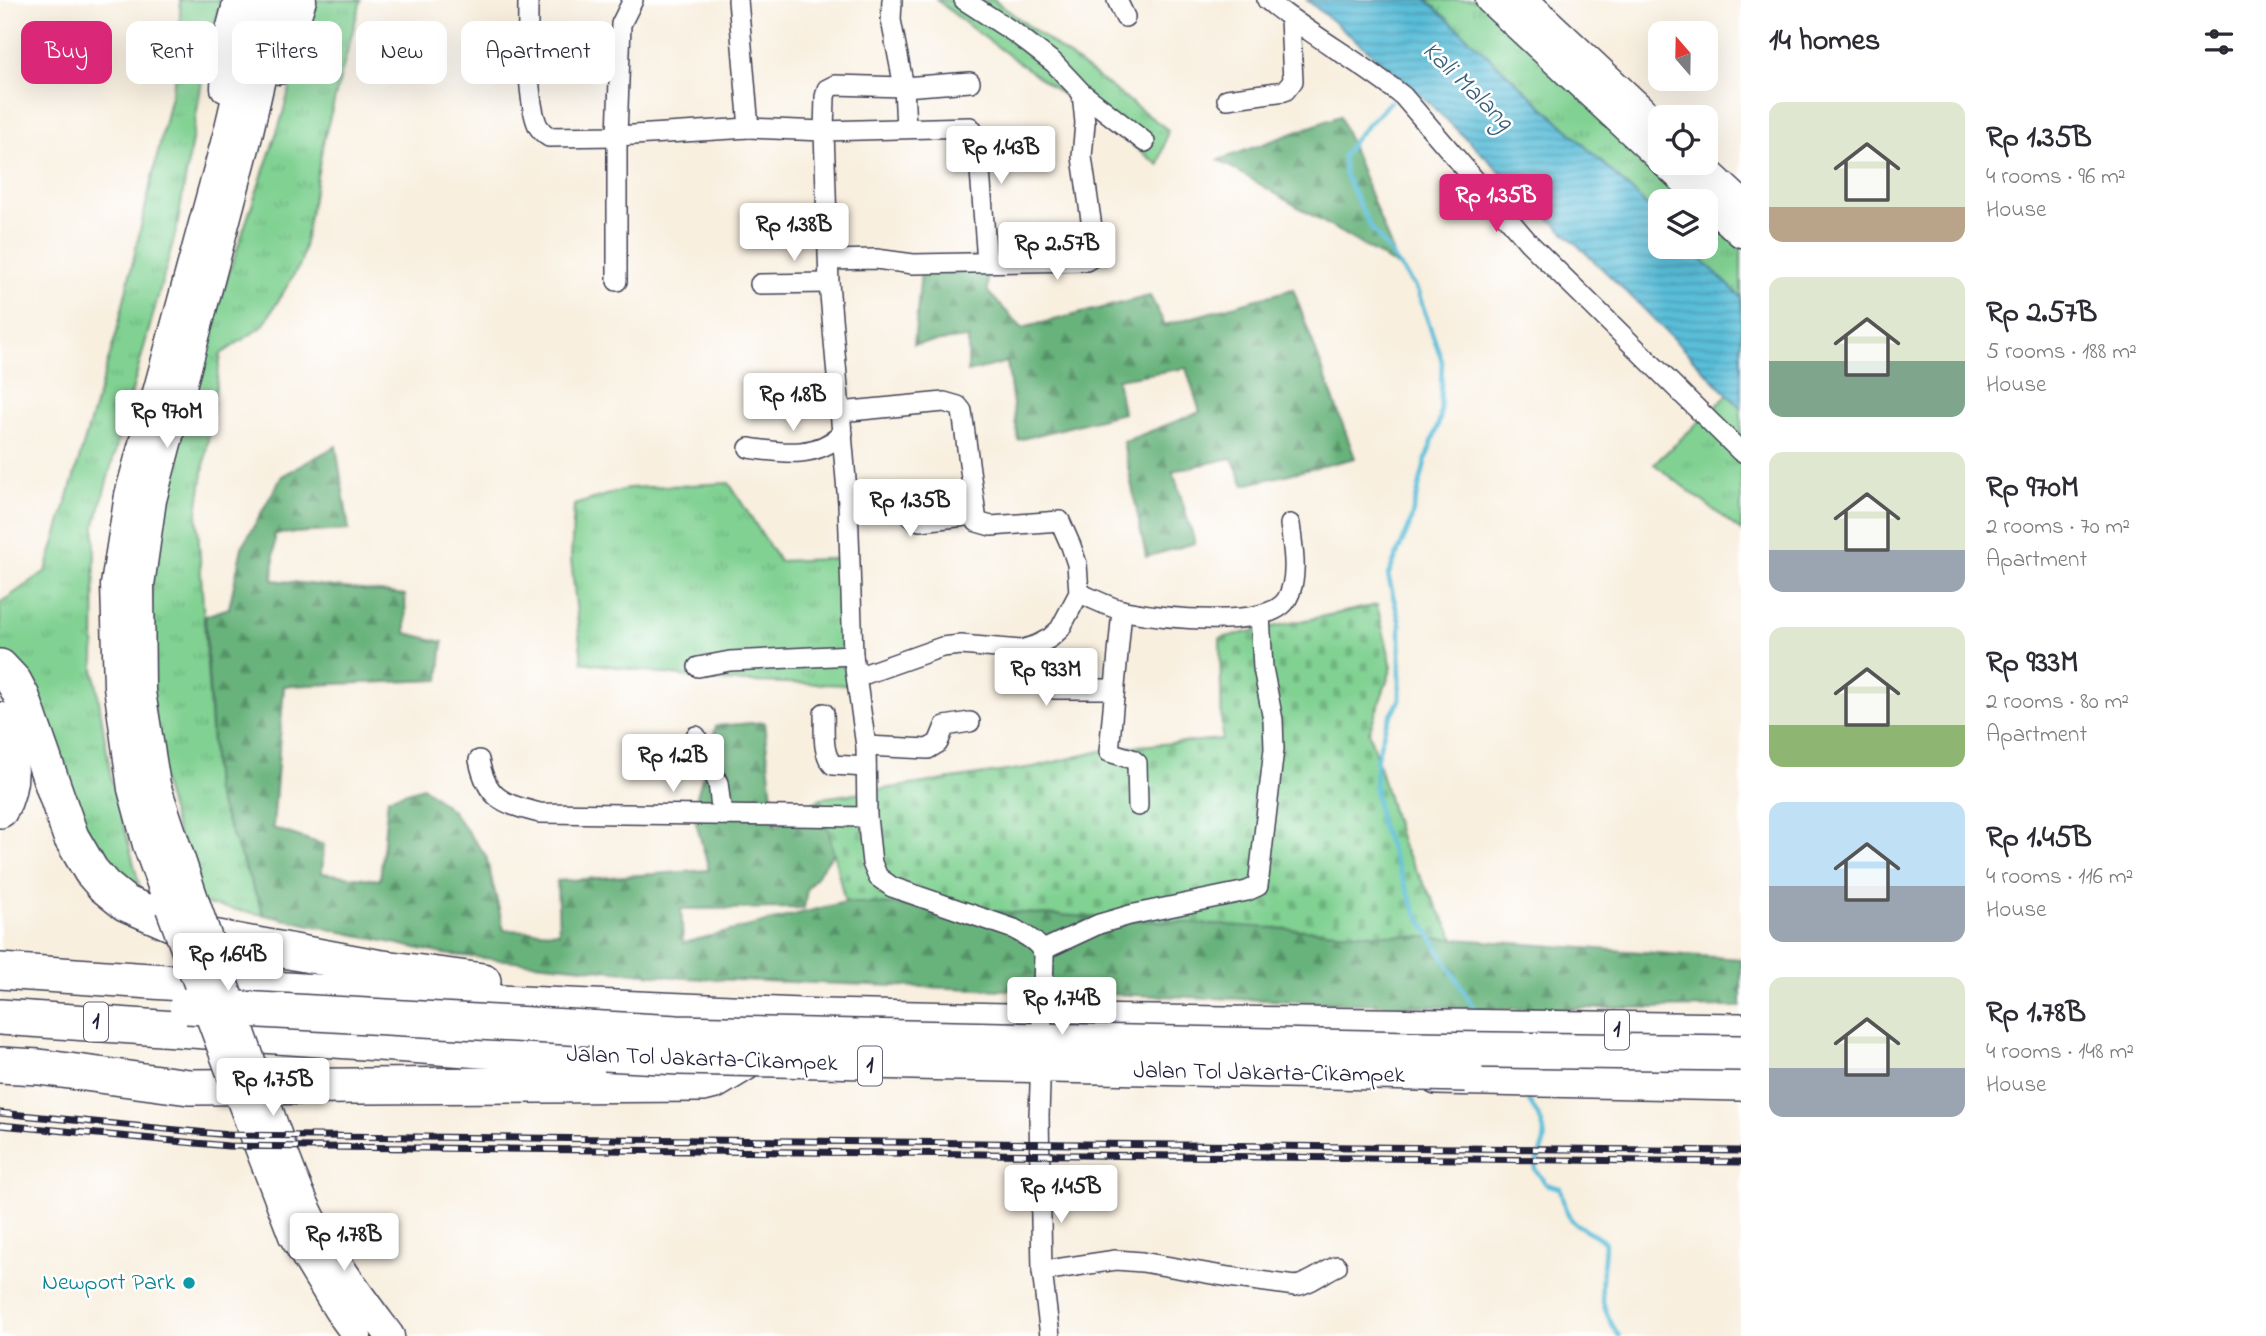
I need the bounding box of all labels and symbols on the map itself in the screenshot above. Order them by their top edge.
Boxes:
north arrow [1648,21,1718,91]
water label: Kali Malang [1412,33,1522,141]
pin: Rp 1.43B [929,127,1073,186]
pin: Rp 1.35B [1424,174,1568,234]
pin: Rp 1.38B [722,204,866,263]
pin: Rp 2.57B [985,222,1129,282]
pin: Rp 1.8B [728,374,858,433]
pin: Rp 970M [102,391,232,450]
pin: Rp 1.35B [838,480,982,539]
pin: Rp 933M [981,648,1111,708]
pin: Rp 1.2B [608,734,738,794]
pin: Rp 1.64B [156,934,300,993]
pin: Rp 1.74B [990,978,1134,1037]
road number: 1 [84,1002,108,1042]
road number: 1 [1605,1010,1629,1050]
street label: Jalan Tol Jakarta–Cikampek [566,1038,839,1082]
road number: 1 [858,1046,882,1086]
street label: Jalan Tol Jakarta–Cikampek [1133,1054,1406,1094]
pin: Rp 1.75B [201,1058,345,1118]
pin: Rp 1.45B [989,1166,1133,1225]
pin: Rp 1.78B [272,1214,416,1273]
place label: Newport Park [42,1266,175,1301]
marker: Newport Park [181,1275,197,1291]

